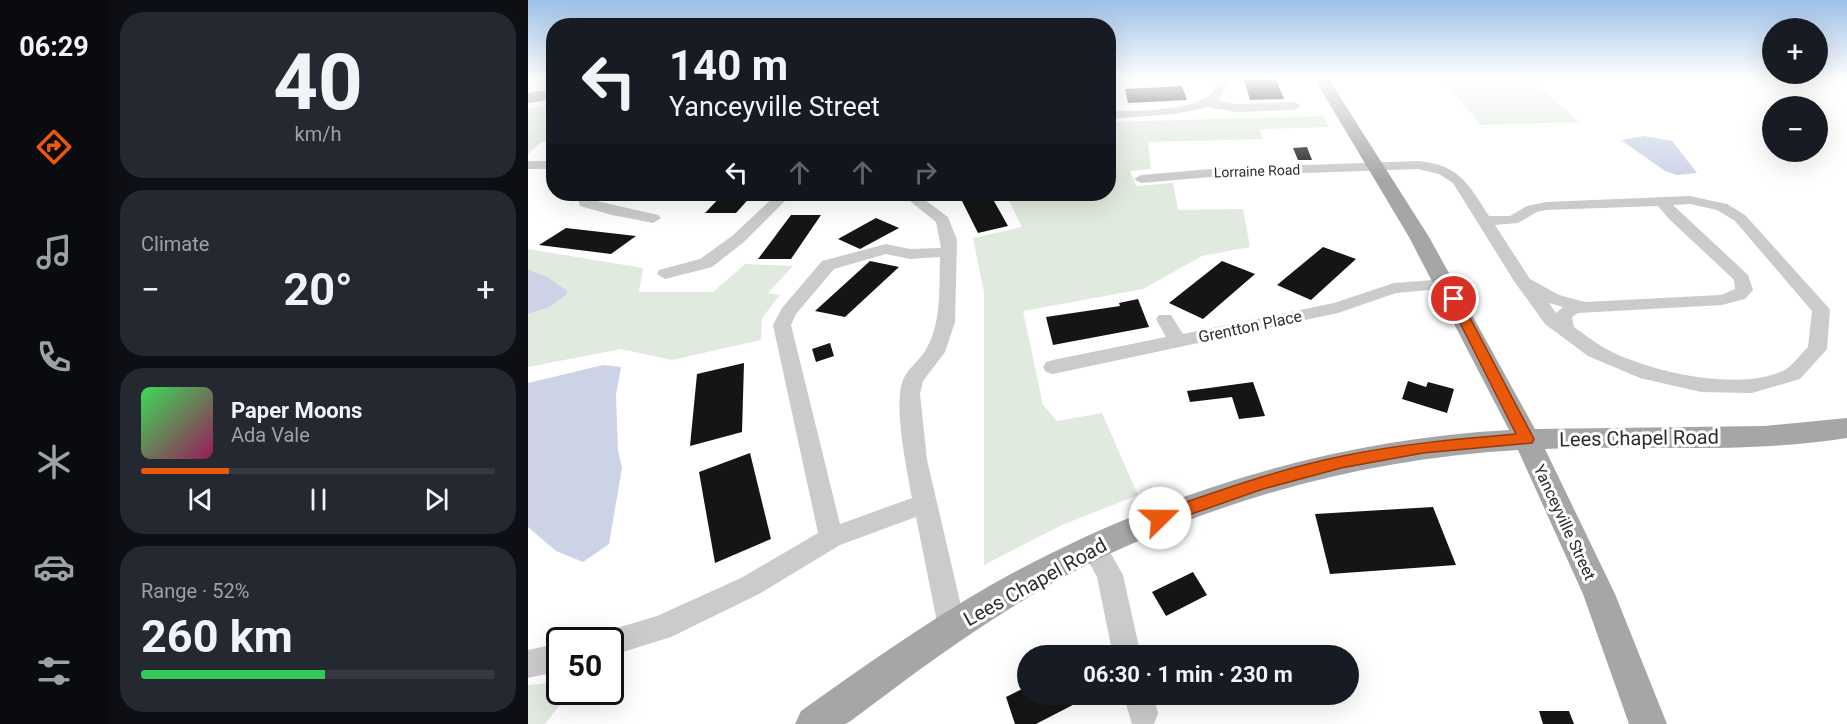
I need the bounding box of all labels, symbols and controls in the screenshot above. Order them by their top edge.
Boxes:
map controls [1762,18,1828,162]
button: + [1762,18,1828,84]
text: 06:29 [19,31,89,63]
text: 40 [273,37,363,128]
text: 140 m [669,41,788,90]
icon: left [570,42,648,120]
text: Yanceyville Street [669,91,880,123]
button: − [1762,96,1828,162]
text: km/h [295,122,341,146]
icon: directions [33,126,75,168]
icon: left [720,156,753,189]
icon: ahead [783,156,816,189]
icon: ahead [846,156,879,189]
icon: right [909,156,942,189]
street label: Lorraine Road [1213,161,1301,181]
icon: music [33,231,75,273]
text: Climate [141,232,209,256]
text: 20° [283,263,353,316]
text: − [141,270,160,309]
text: + [476,270,495,309]
pin [1428,273,1479,324]
icon: arrive [1437,282,1470,315]
street label: Grentton Place [1197,306,1304,347]
icon: phone [33,336,75,378]
text: Paper Moons [231,398,362,423]
text: Ada Vale [231,423,310,447]
street label: Lees Chapel Road [1559,425,1719,451]
icon: climate [33,441,75,483]
street label: Yanceyville Street [1530,462,1600,583]
icon: previous [184,483,217,516]
icon: pause [302,483,335,516]
icon: next [420,483,453,516]
position arrow [1128,486,1192,550]
street label: Lees Chapel Road [959,533,1111,631]
icon: car [33,546,75,588]
text: Range · 52% [141,579,249,603]
text: 260 km [141,610,293,663]
speed limit sign: 50 [546,627,624,705]
icon: filters [33,650,75,692]
text: 06:30 · 1 min · 230 m [1083,662,1293,687]

